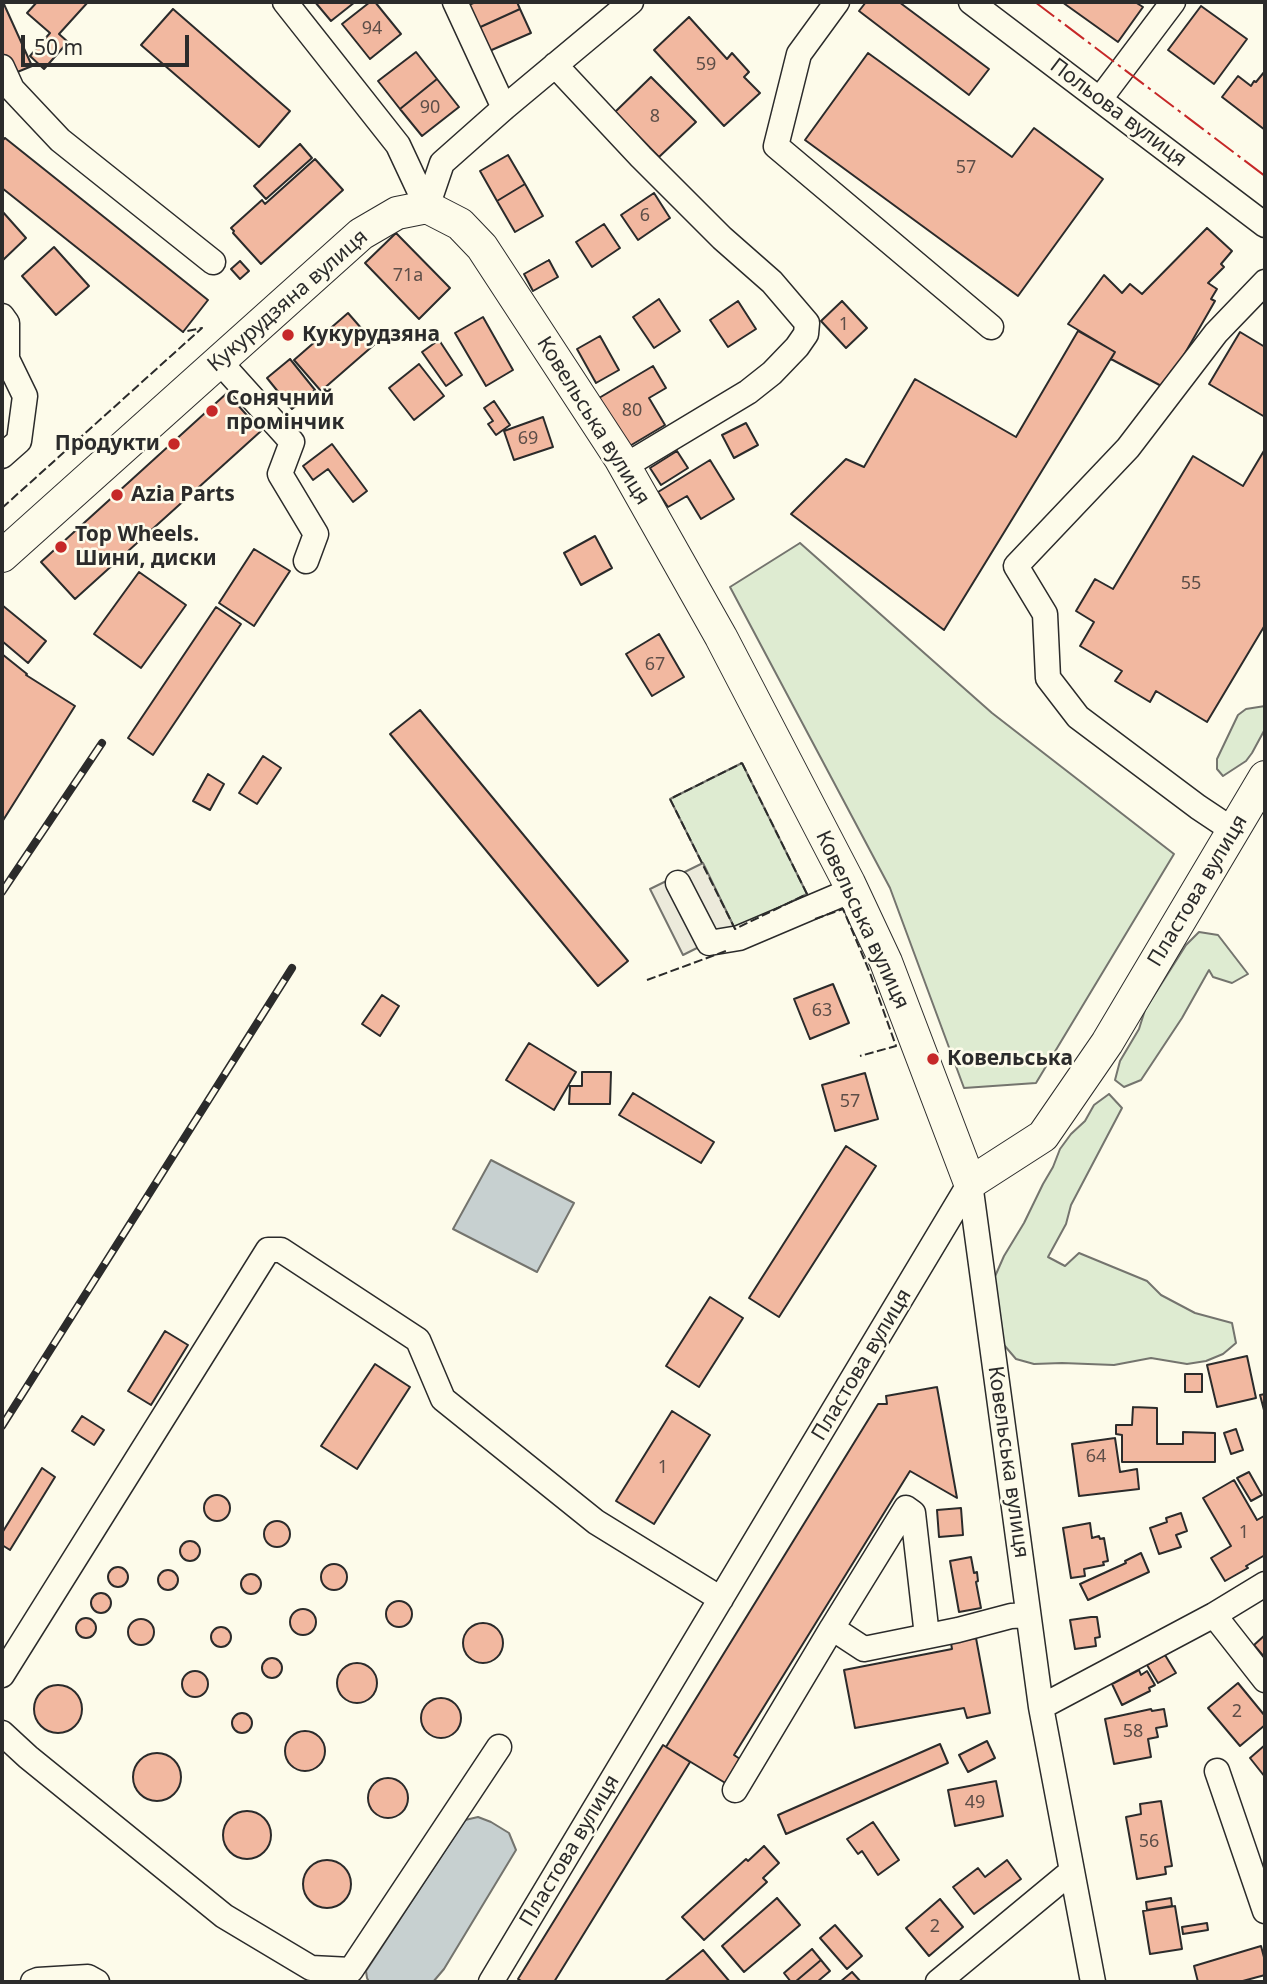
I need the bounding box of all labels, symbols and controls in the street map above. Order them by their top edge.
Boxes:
house number: 94 [362,18,382,40]
scale bar [24,21,192,65]
text: 50 m [34,33,83,61]
street label: Польова вулиця [1045,53,1191,173]
house number: 59 [696,54,716,76]
house number: 90 [420,97,440,119]
house number: 8 [650,106,660,128]
house number: 57 [956,157,976,179]
house number: 6 [640,205,650,227]
street label: Кукурудзяна вулиця [203,225,373,377]
house number: 71а [393,265,423,287]
house number: 1 [839,314,849,336]
place label: Кукурудзяна [302,322,440,348]
marker: Кукурудзяна [280,327,296,343]
street label: Ковельська вулиця [531,332,655,510]
place label: Сонячний промінчик [226,386,344,436]
house number: 80 [622,400,642,422]
marker: Сонячний промінчик [204,403,220,419]
house number: 69 [518,428,538,450]
place label: Продукти [55,431,160,457]
marker: Продукти [166,436,182,452]
place label: Azia Parts [131,482,235,508]
marker: Azia Parts [109,487,125,503]
place label: Top Wheels. Шини, диски [75,522,217,572]
marker: Top Wheels. Шини, диски [53,539,69,555]
house number: 55 [1181,573,1201,595]
house number: 67 [645,654,665,676]
street label: Пластова вулиця [1143,811,1253,971]
street label: Ковельська вулиця [810,827,914,1013]
house number: 63 [812,1000,832,1022]
place label: Ковельська [947,1046,1073,1072]
marker: Ковельська [925,1051,941,1067]
house number: 57 [840,1091,860,1113]
street label: Пластова вулиця [807,1285,917,1445]
street label: Ковельська вулиця [982,1364,1034,1560]
house number: 64 [1086,1446,1106,1468]
house number: 1 [658,1457,668,1479]
house number: 1 [1239,1522,1249,1544]
house number: 2 [1232,1701,1242,1723]
house number: 58 [1123,1721,1143,1743]
street label: Пластова вулиця [515,1771,625,1931]
house number: 49 [965,1792,985,1814]
house number: 56 [1139,1831,1159,1853]
house number: 2 [930,1916,940,1938]

